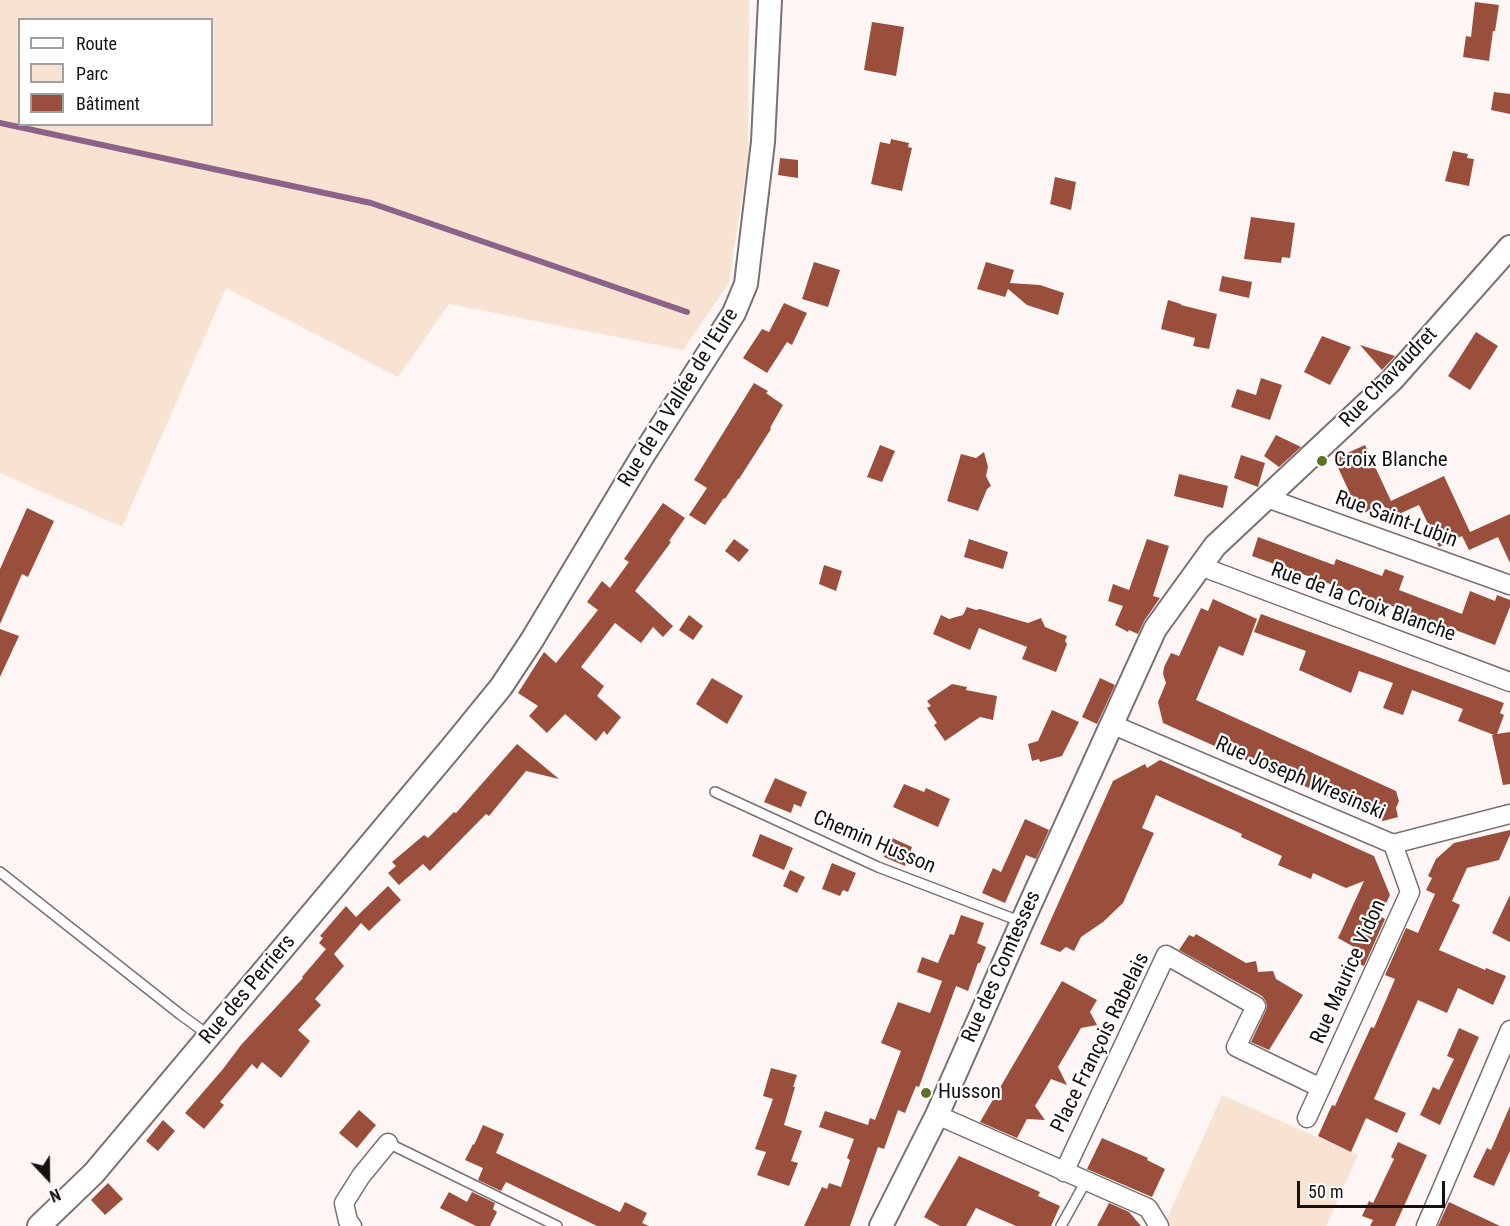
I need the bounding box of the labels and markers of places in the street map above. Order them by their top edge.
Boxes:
place label: Croix Blanche [1334,448,1448,474]
marker: Croix Blanche [1315,454,1329,468]
place label: Husson [938,1080,1001,1106]
marker: Husson [919,1086,933,1100]

